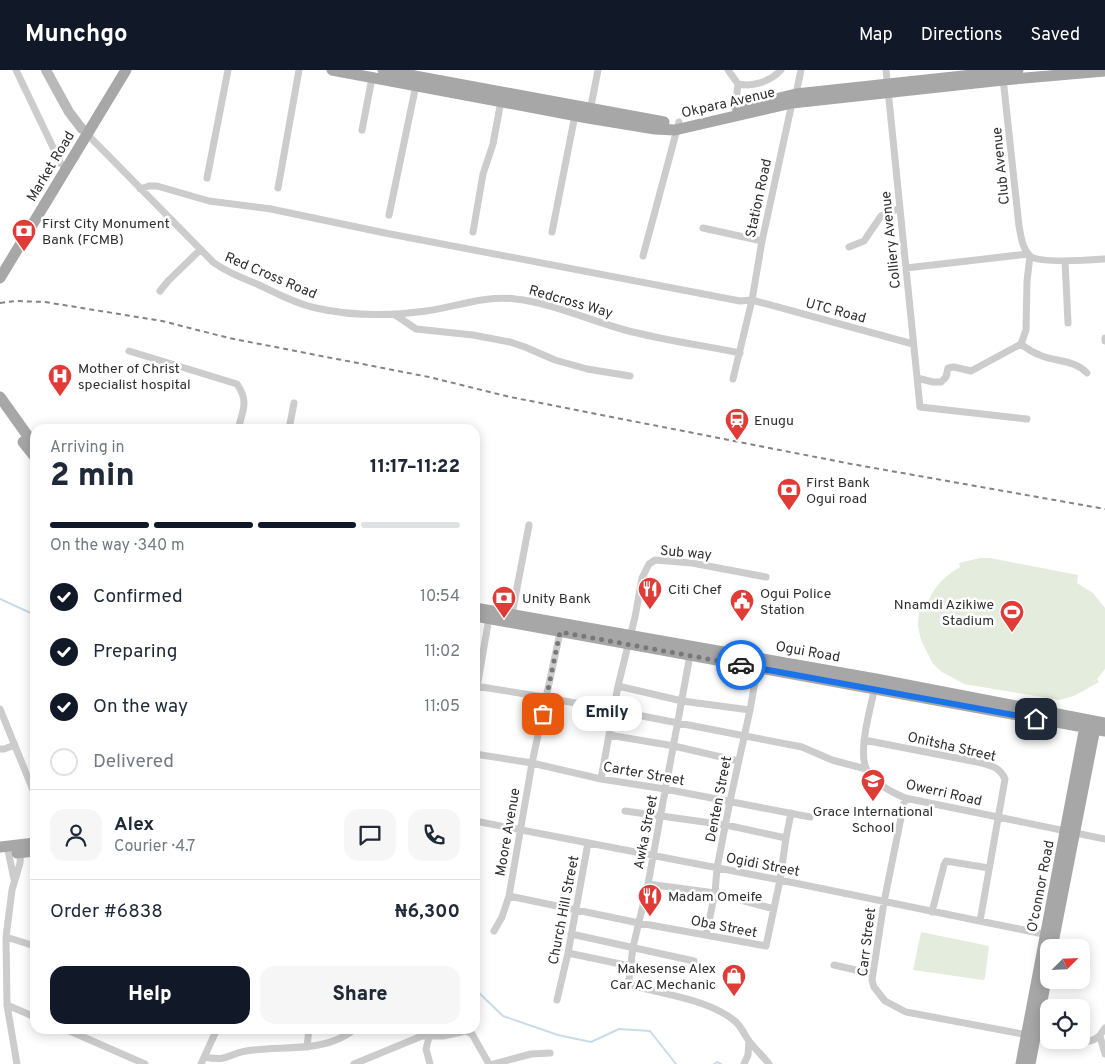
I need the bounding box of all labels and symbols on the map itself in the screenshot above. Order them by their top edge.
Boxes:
street label: Okpara Avenue [680,84,777,122]
street label: Club Avenue [989,126,1014,206]
street label: Market Road [24,128,79,205]
street label: Station Road [743,157,776,239]
street label: Colliery Avenue [878,190,905,289]
place label: First City Monument Bank (FCMB) [42,216,170,249]
bank icon: First City Monument Bank (FCMB) [11,218,37,252]
street label: Red Cross Road [222,249,319,303]
street label: Redcross Way [527,282,615,323]
street label: UTC Road [803,295,868,328]
place label: Mother of Christ specialist hospital [78,361,191,394]
hospital icon: Mother of Christ specialist hospital [47,363,73,397]
station icon: Enugu [724,407,750,441]
place label: Enugu [754,413,794,430]
place label: First Bank Ogui road [806,475,870,508]
bank icon: First Bank Ogui road [776,477,802,511]
street label: Sub way [659,543,713,564]
restaurant icon: Citi Chef [637,576,663,610]
place label: Citi Chef [668,582,722,599]
bank icon: Unity Bank [491,585,517,619]
place label: Ogui Police Station [760,586,831,619]
public building icon: Ogui Police Station [729,588,755,622]
place label: Unity Bank [522,591,591,608]
place label: Nnamdi Azikiwe Stadium [894,597,994,630]
sports icon: Nnamdi Azikiwe Stadium [999,599,1025,633]
street label: Ogui Road [774,638,841,667]
courier [716,640,766,690]
pin [522,693,564,735]
callout: Emily [573,696,643,732]
pin [1015,698,1057,740]
street label: Onitsha Street [906,729,998,766]
street label: Denten Street [703,755,736,844]
street label: Carter Street [602,759,686,790]
school or university icon: Grace International School [860,768,886,802]
street label: Owerri Road [904,776,983,810]
street label: Moore Avenue [492,787,525,878]
street label: Awka Street [631,794,662,871]
place label: Grace International School [813,804,933,837]
street label: O'connor Road [1024,839,1059,934]
street label: Ogidi Street [724,850,801,881]
street label: Church Hill Street [546,854,583,966]
restaurant icon: Madam Omeife [637,883,663,917]
place label: Madam Omeife [668,889,762,906]
street label: Carr Street [855,907,880,978]
street label: Oba Street [689,913,758,942]
north arrow [1040,939,1090,989]
place label: Makesense Alex Car AC Mechanic [610,961,716,994]
shop icon: Makesense Alex Car AC Mechanic [721,963,747,997]

